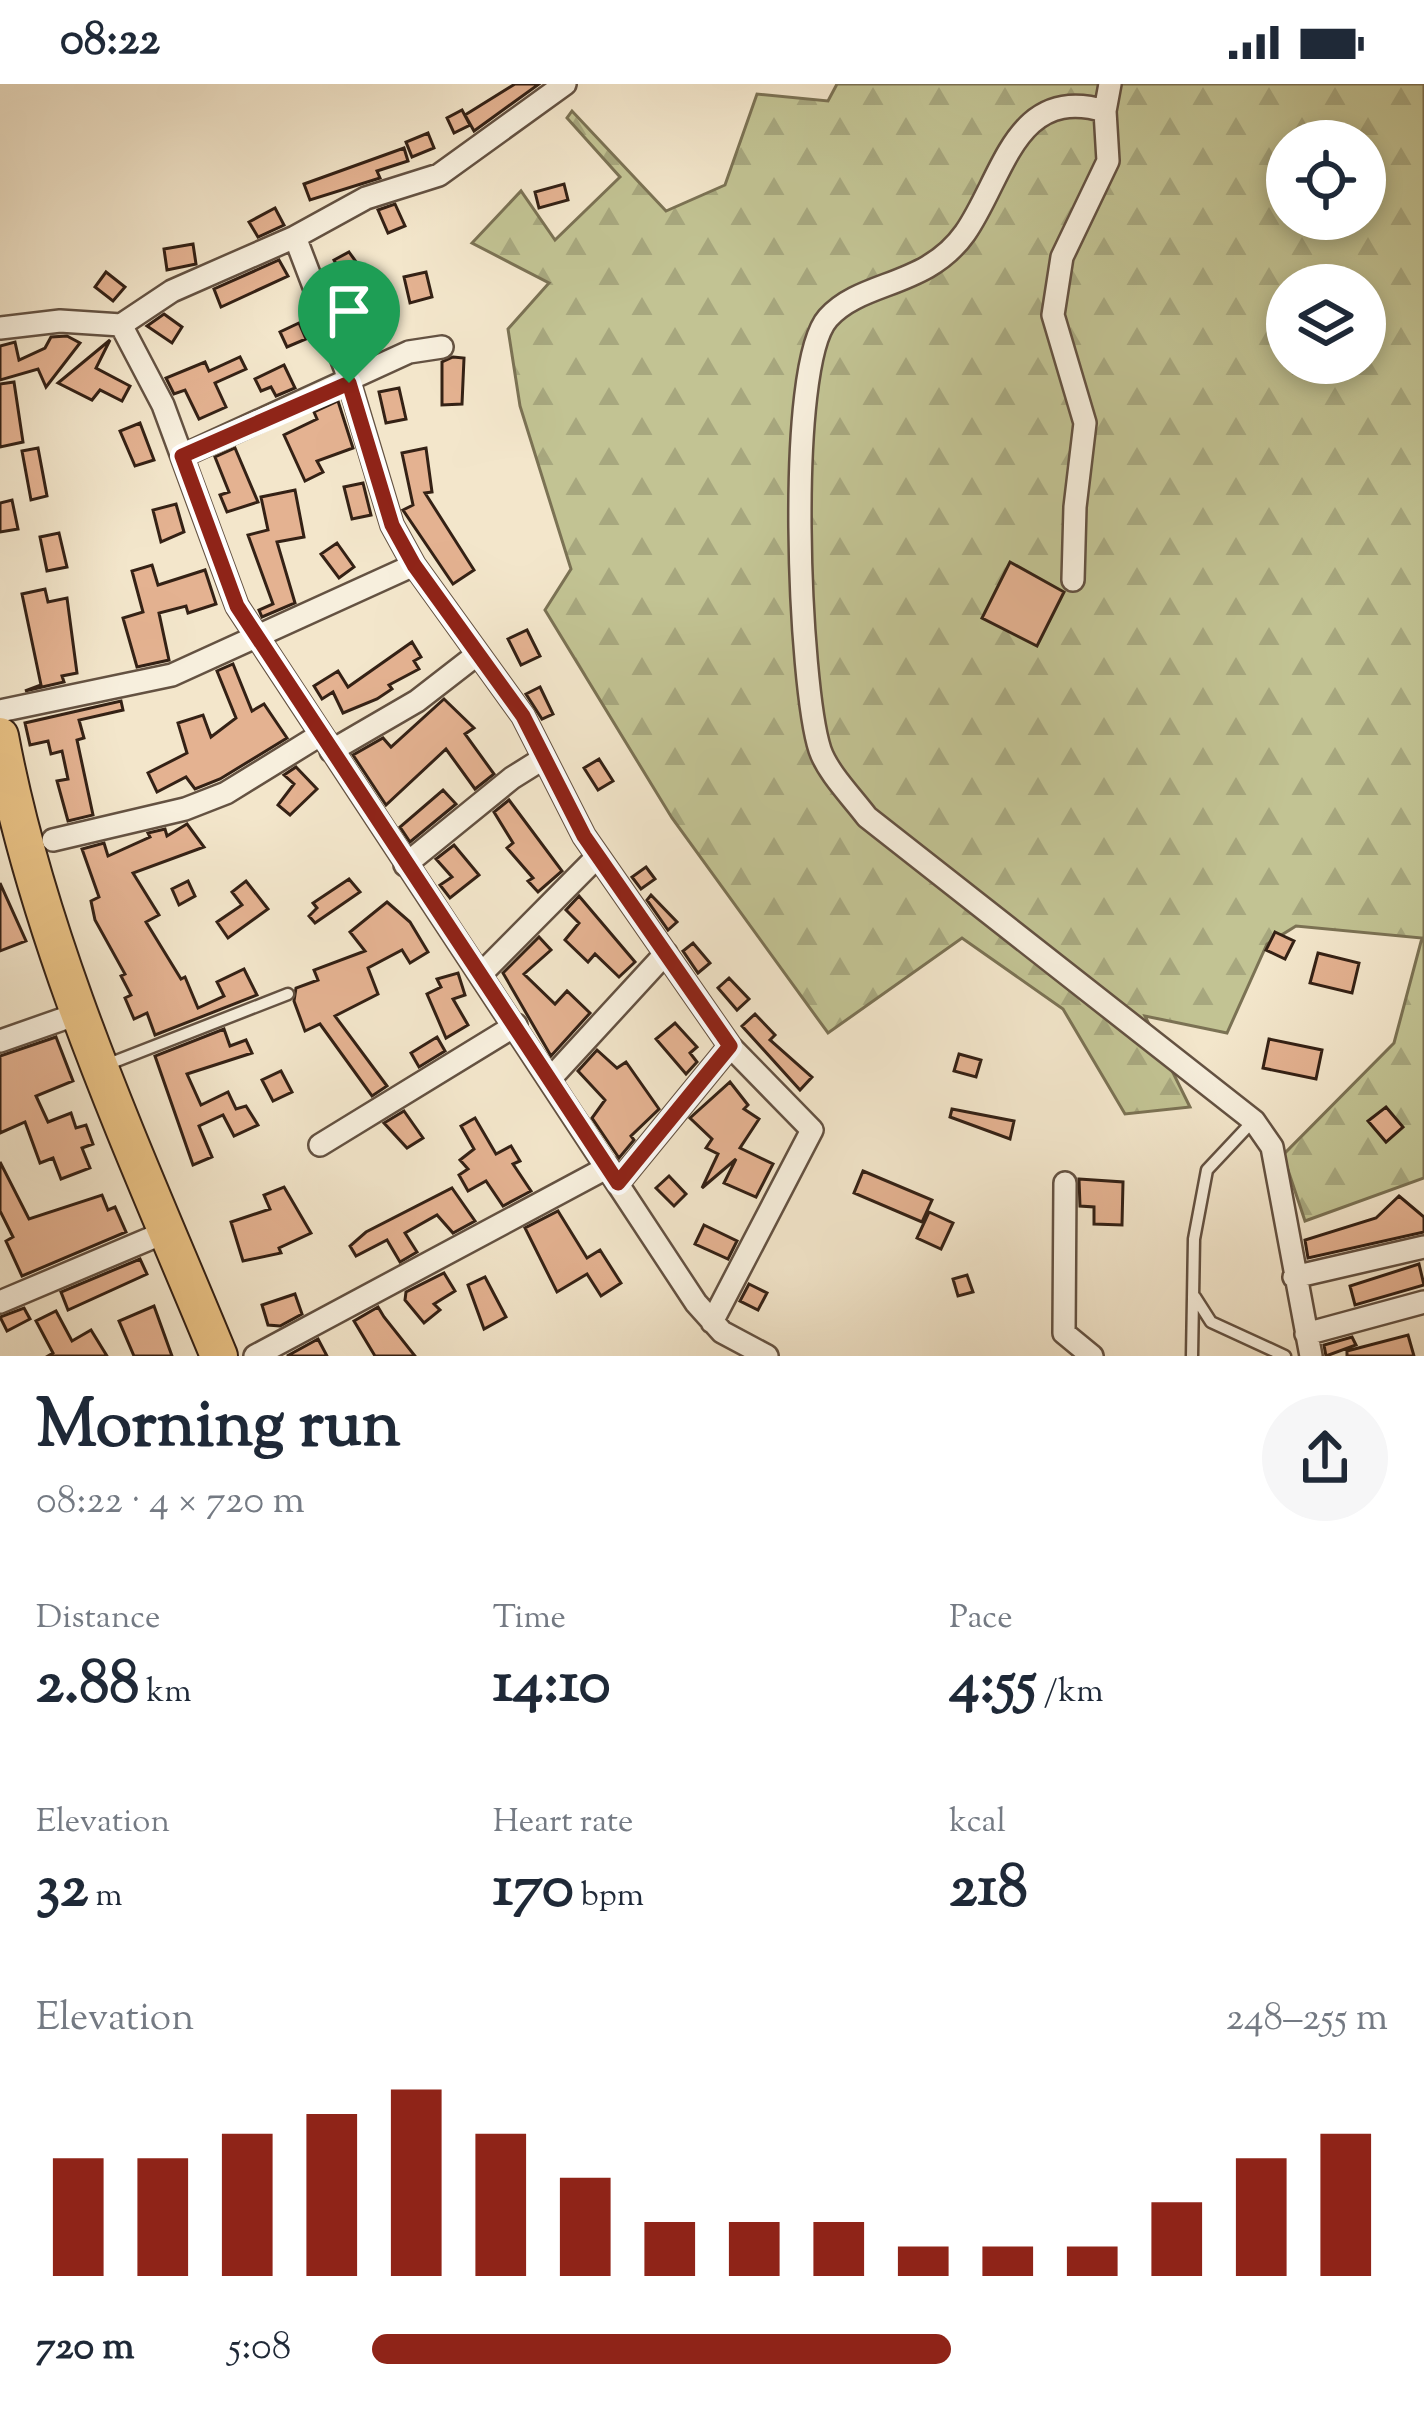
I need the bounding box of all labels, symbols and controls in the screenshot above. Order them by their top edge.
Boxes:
text: 08:22 [60,10,160,75]
map controls [1266,120,1386,384]
button: locate [1266,120,1386,240]
pin [298,260,400,383]
button: layers [1266,264,1386,384]
icon: arrive [316,278,382,344]
text: Morning run [36,1382,401,1477]
button: share [1262,1395,1388,1521]
text: 08:22 · 4 × 720 m [36,1475,305,1531]
text: Distance [36,1595,160,1643]
text: Time [493,1595,566,1643]
text: Pace [949,1595,1013,1643]
text: 2.88 [36,1643,139,1730]
text: 14:10 [493,1643,610,1730]
text: 4:55 [949,1643,1037,1730]
text: km [139,1669,192,1717]
text: /km [1037,1669,1103,1717]
text: Elevation [36,1799,170,1847]
text: Heart rate [493,1799,634,1847]
text: kcal [949,1799,1006,1847]
text: 32 [36,1847,88,1934]
text: 170 [493,1847,574,1934]
text: 218 [949,1847,1028,1934]
text: m [88,1873,123,1921]
text: bpm [574,1873,644,1921]
text: Elevation [36,1992,194,2048]
text: 248–255 m [1226,1992,1388,2048]
text: 720 m [36,2321,135,2377]
text: 5:08 [228,2321,291,2377]

